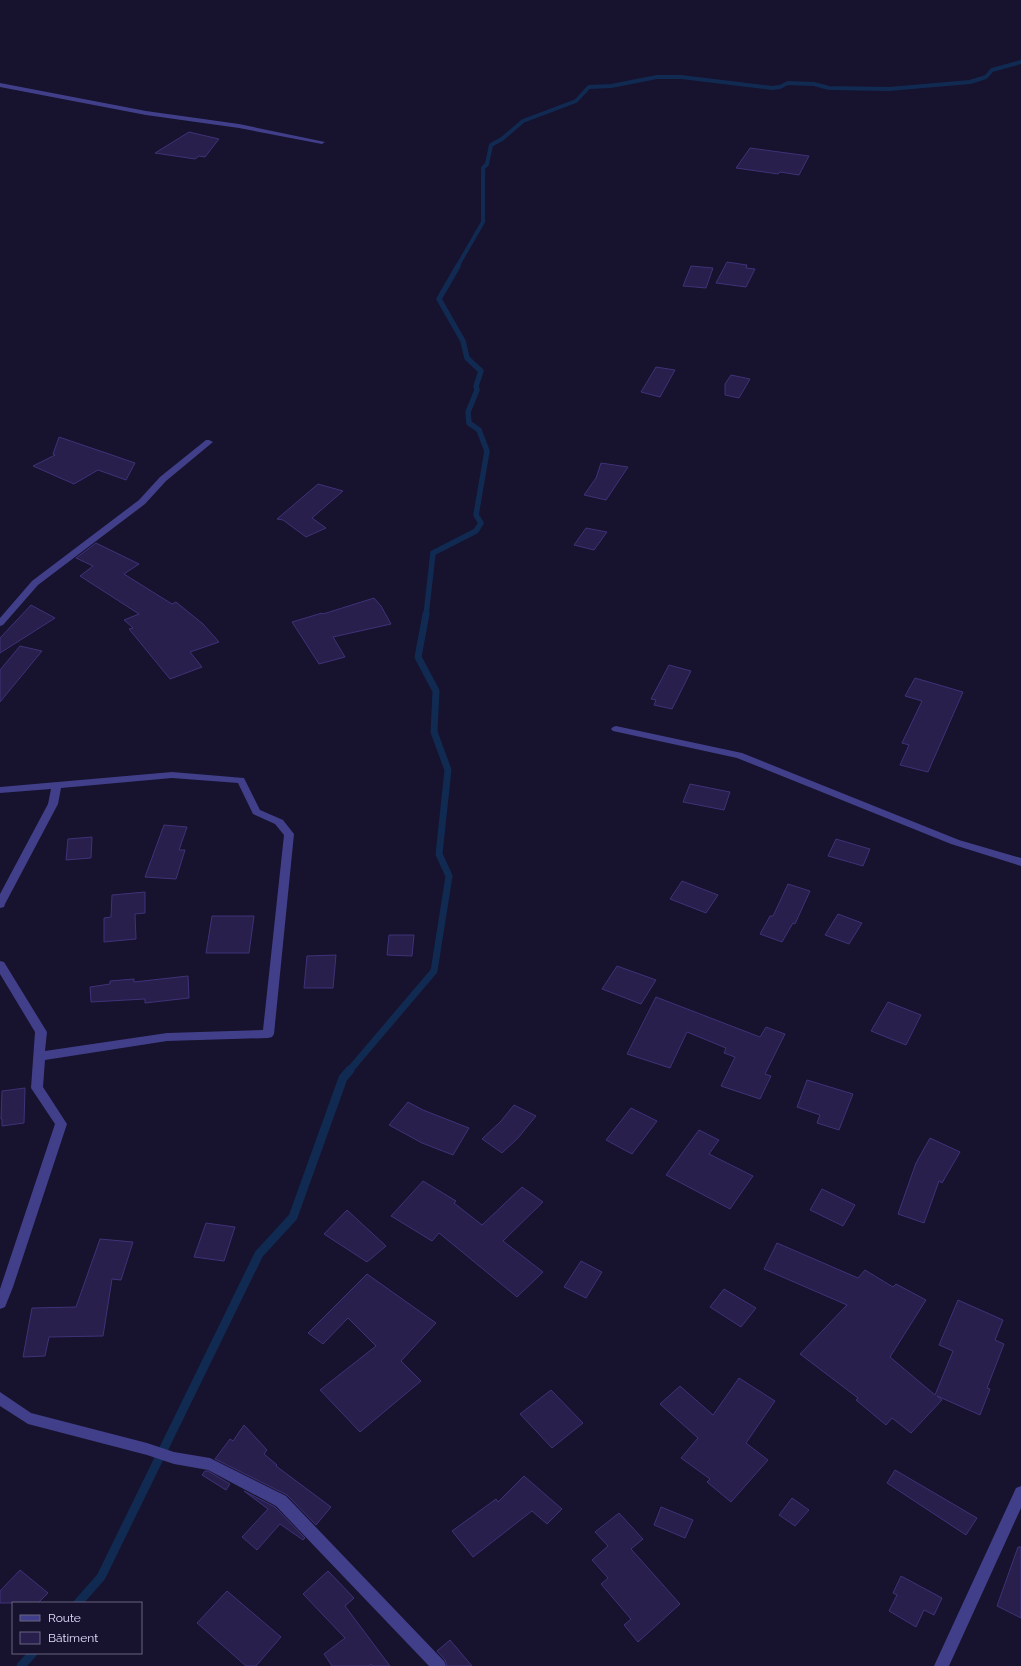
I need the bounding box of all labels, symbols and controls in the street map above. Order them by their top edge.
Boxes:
legend [12,1602,142,1654]
text: Route [48,1611,81,1625]
text: Bâtiment [48,1631,98,1645]

